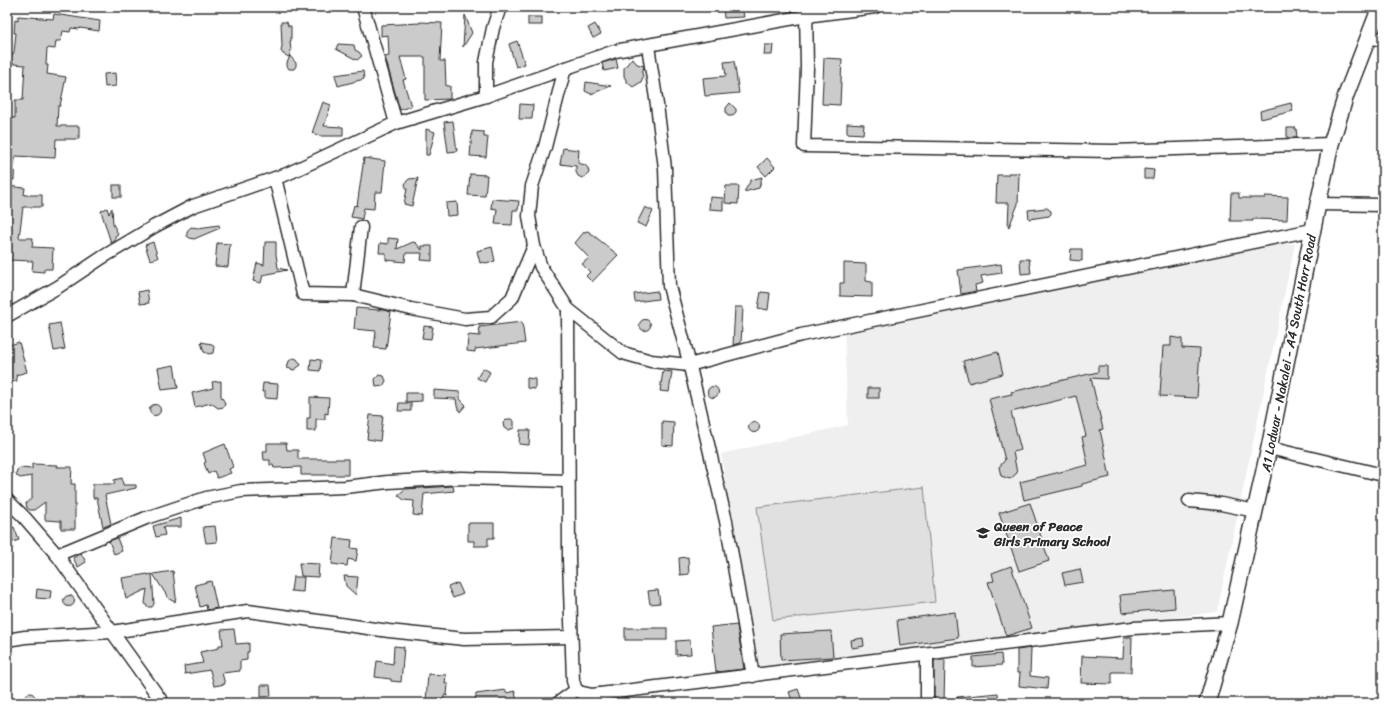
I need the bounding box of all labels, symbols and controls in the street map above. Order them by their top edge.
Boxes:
street label: A1 Lodwar - Nakalei - A4 South Horr Road [1254,231,1323,475]
place label: Queen of Peace Girls Primary School [993,515,1112,553]
school or university icon: Queen of Peace Girls Primary School [975,525,991,541]

